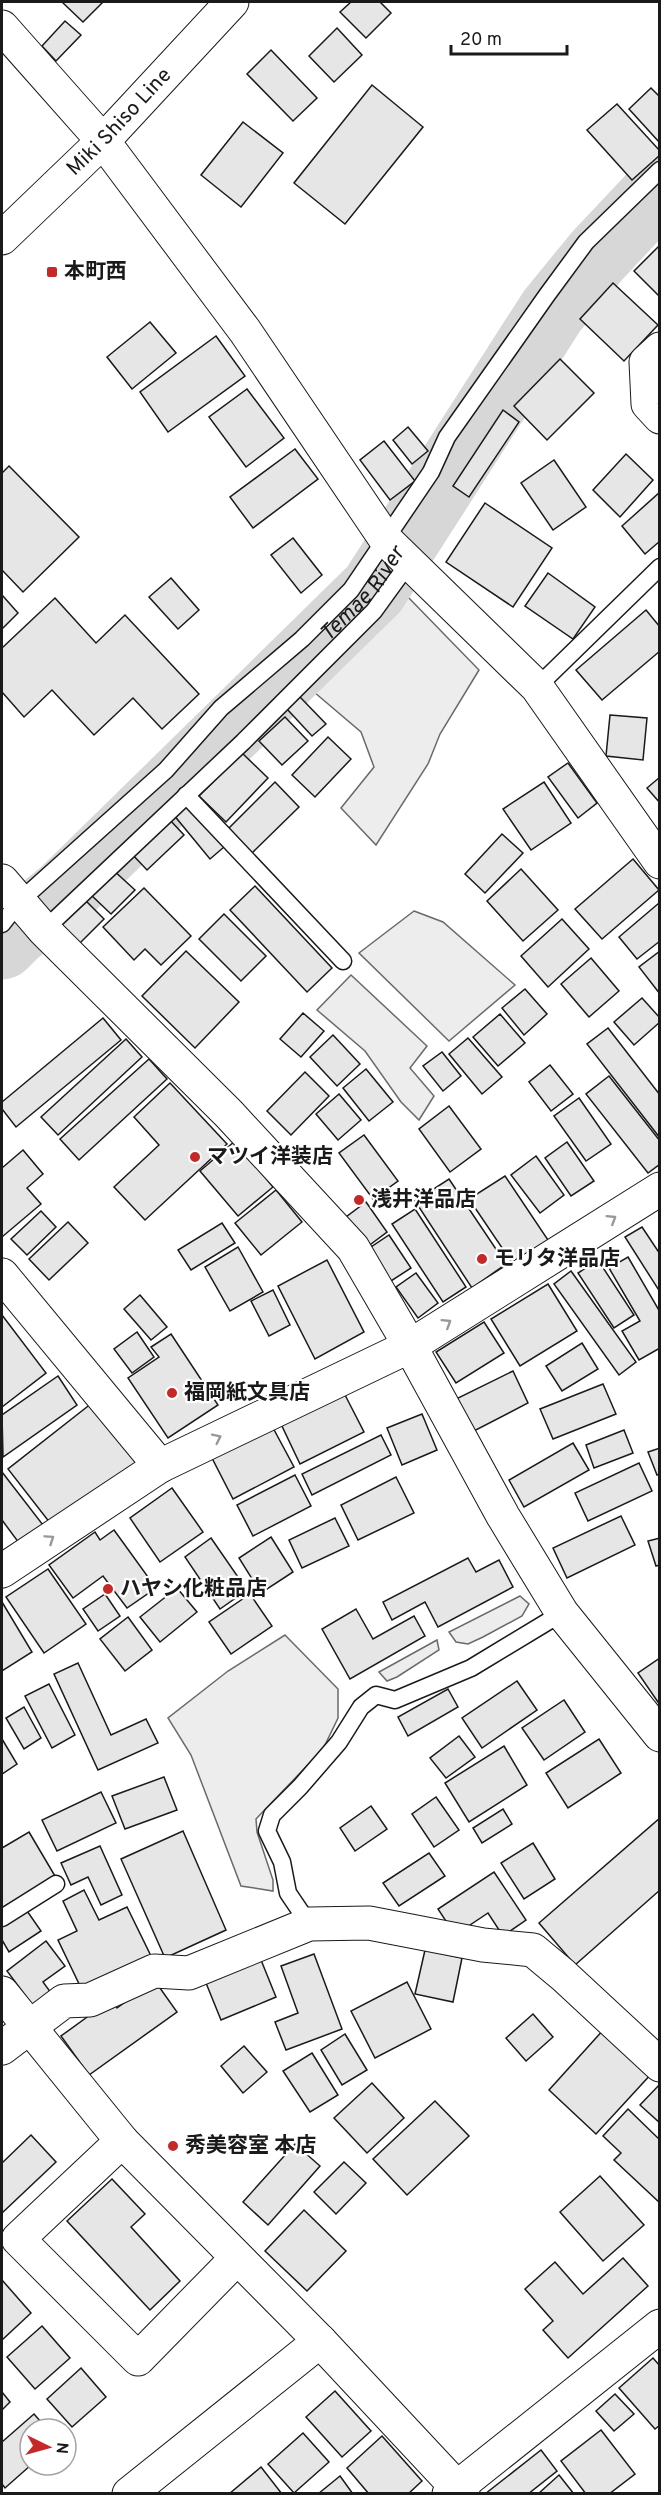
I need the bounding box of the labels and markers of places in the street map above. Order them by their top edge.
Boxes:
place label: 本町西 [64,259,127,286]
marker: 本町西 [45,265,59,279]
place label: マツイ洋装店 [207,1144,333,1171]
marker: マツイ洋装店 [188,1150,202,1164]
place label: 浅井洋品店 [371,1187,476,1214]
marker: 浅井洋品店 [352,1193,366,1207]
place label: モリタ洋品店 [494,1246,620,1273]
marker: モリタ洋品店 [475,1252,489,1266]
place label: 福岡紙文具店 [184,1380,310,1407]
marker: 福岡紙文具店 [165,1386,179,1400]
place label: ハヤシ化粧品店 [120,1576,267,1603]
marker: ハヤシ化粧品店 [101,1582,115,1596]
place label: 秀美容室 本店 [185,2133,316,2160]
marker: 秀美容室 本店 [166,2139,180,2153]

